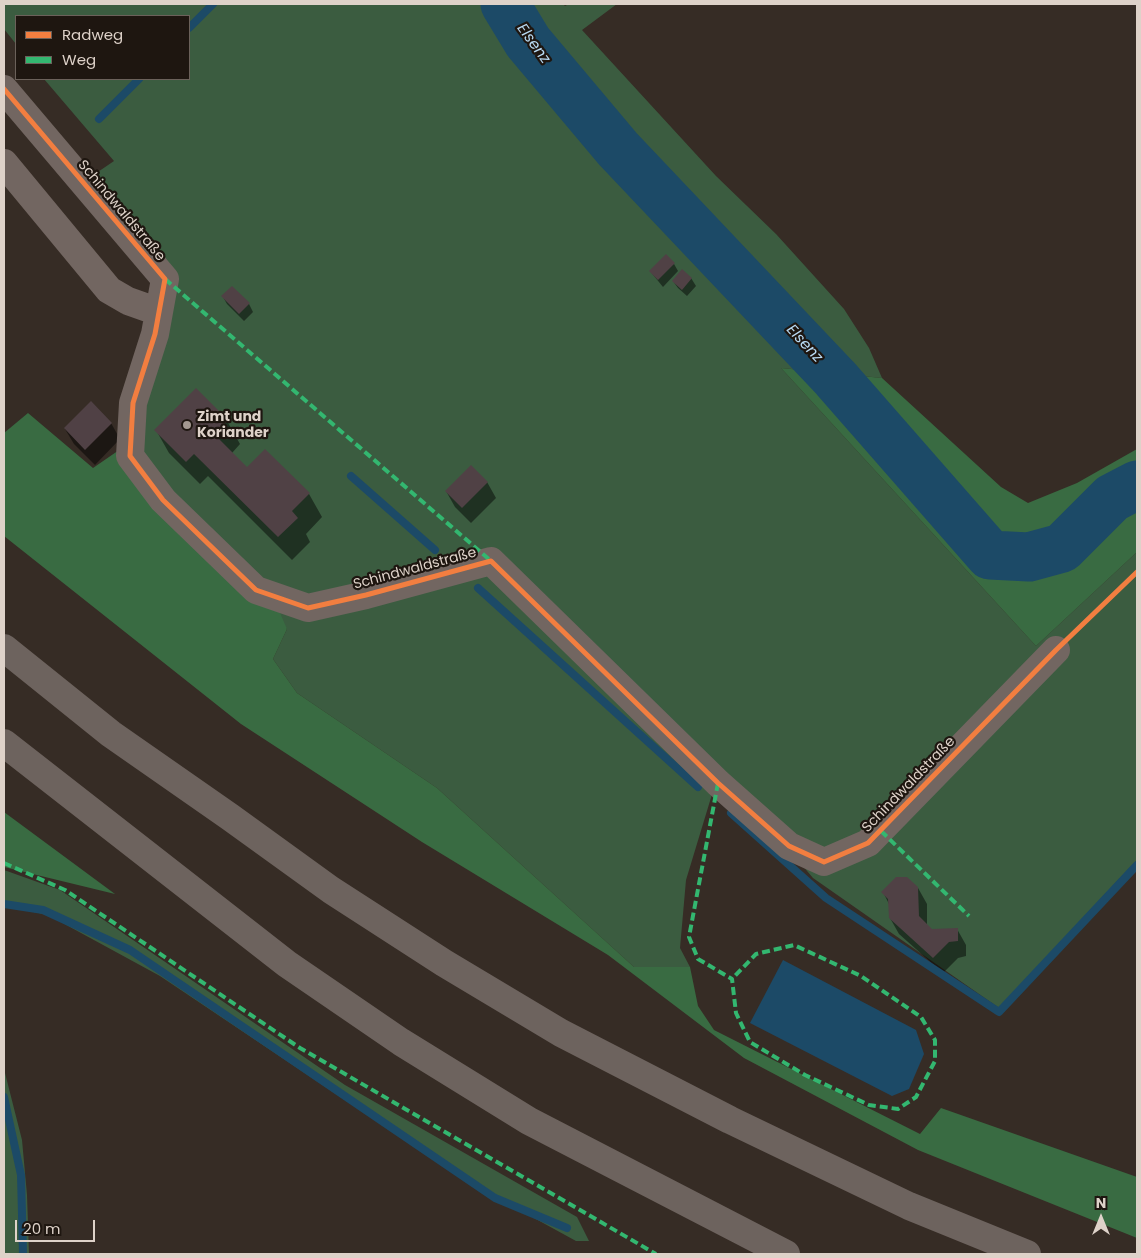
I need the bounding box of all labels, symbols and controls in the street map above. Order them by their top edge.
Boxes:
legend [15,15,190,80]
water label: Elsenz [513,21,553,67]
text: Radweg [62,24,123,45]
text: Weg [62,49,96,70]
street label: Schindwaldstraße [74,157,168,265]
water label: Elsenz [782,321,826,367]
place label: Zimt und Koriander [197,409,269,442]
marker: Zimt und Koriander [181,419,193,431]
street label: Schindwaldstraße [352,544,478,594]
street label: Schindwaldstraße [859,734,959,836]
north arrow [1076,1193,1126,1243]
text: N [1096,1193,1106,1213]
scale bar [18,1210,98,1242]
text: 20 m [23,1218,61,1239]

